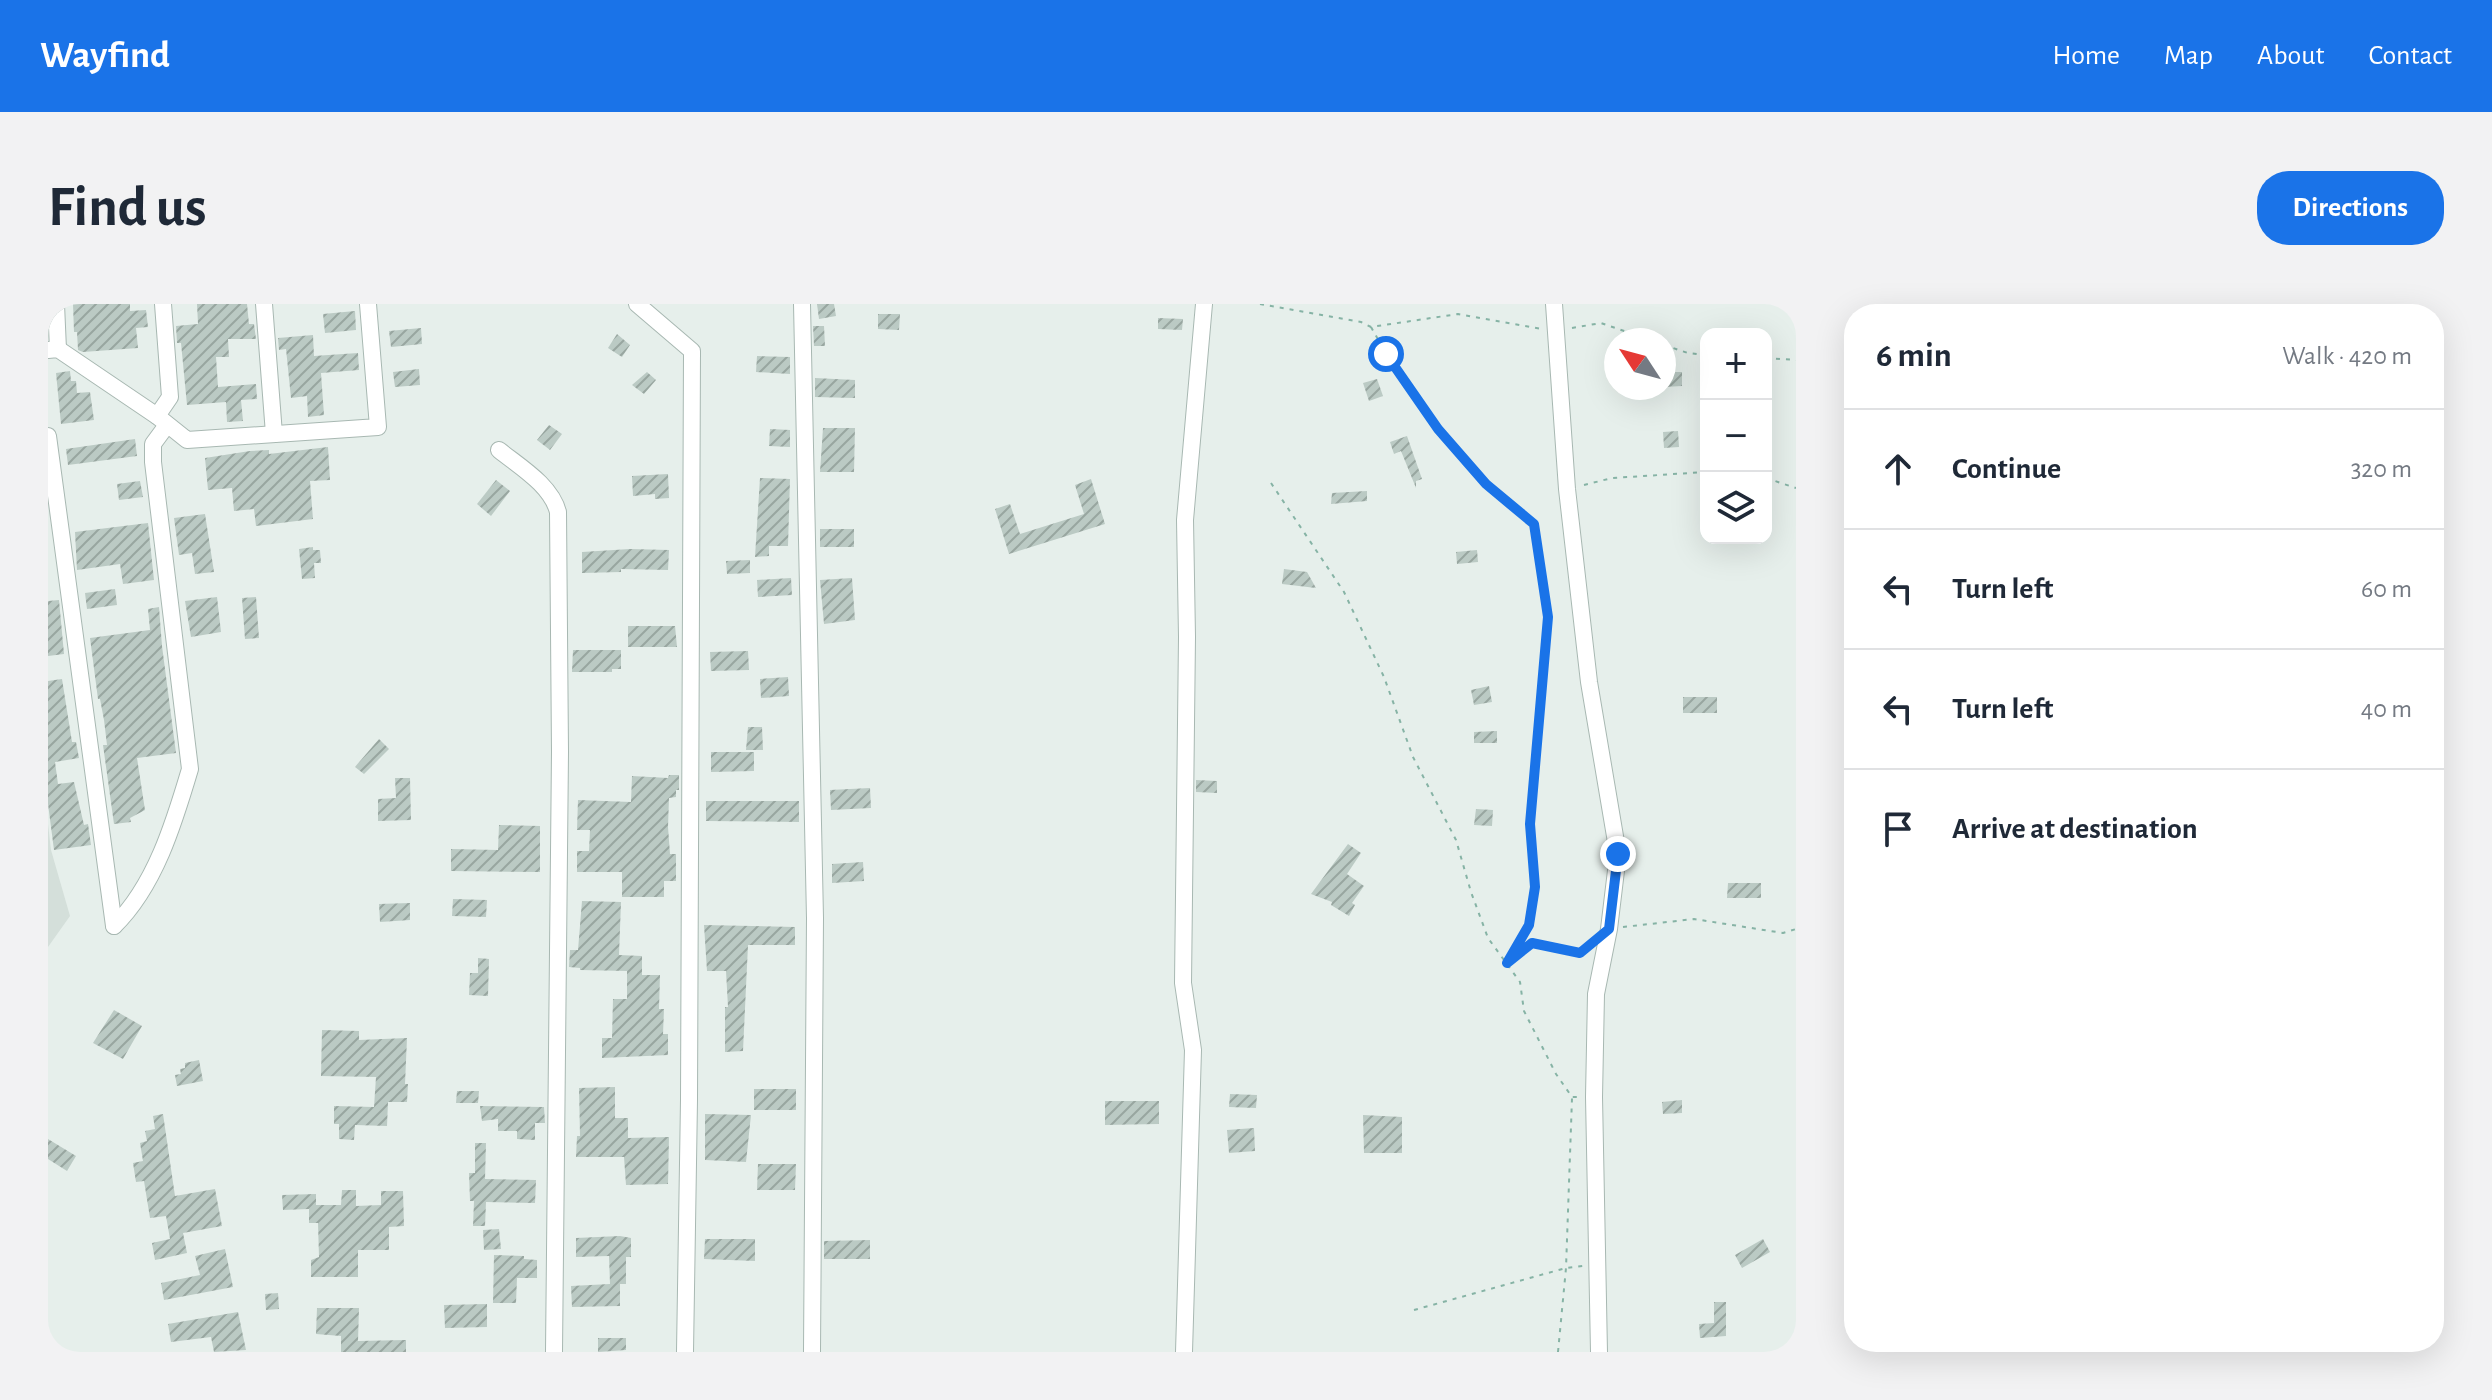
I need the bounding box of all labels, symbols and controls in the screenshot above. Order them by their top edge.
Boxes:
text: Wayfind [40,37,170,75]
text: Home [2053,42,2120,70]
text: Map [2164,42,2213,70]
text: About [2257,42,2325,70]
text: Contact [2369,42,2452,70]
button: Directions [2257,171,2444,245]
text: Find us [48,180,206,236]
north arrow [1604,328,1676,400]
map controls [1700,328,1772,544]
button: + [1700,328,1772,400]
route start [1368,336,1404,372]
text: 6 min [1876,339,1952,373]
text: Walk · 420 m [2282,343,2412,369]
button: − [1700,400,1772,472]
icon: ahead [1876,447,1920,491]
text: Continue [1952,454,2061,484]
text: 320 m [2351,456,2412,482]
button: layers [1700,472,1772,544]
icon: left [1876,567,1920,611]
text: Turn left [1952,574,2053,604]
text: 60 m [2361,576,2412,602]
icon: left [1876,687,1920,731]
text: Turn left [1952,694,2053,724]
text: 40 m [2361,696,2412,722]
icon: arrive [1876,807,1920,851]
text: Arrive at destination [1952,814,2198,844]
route end [1600,836,1636,872]

